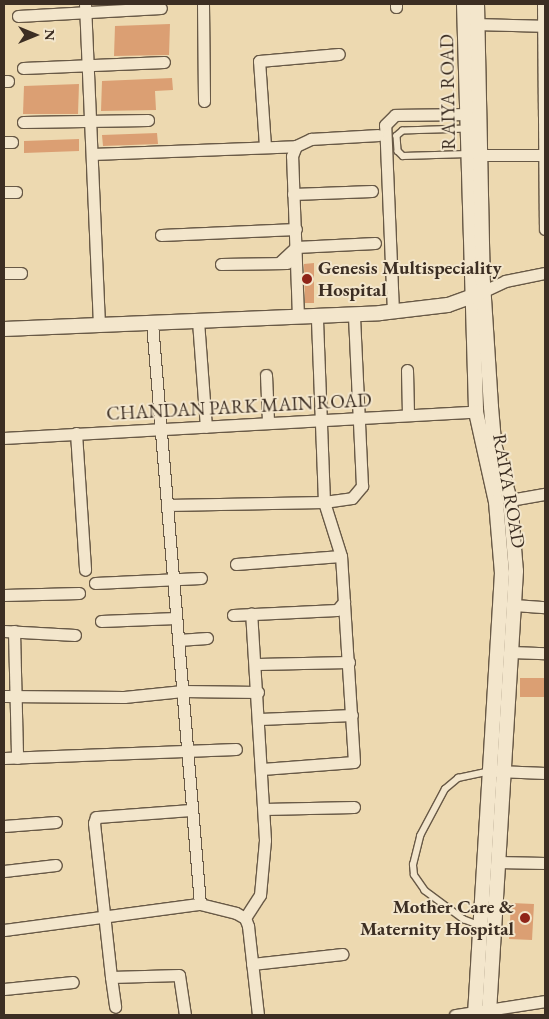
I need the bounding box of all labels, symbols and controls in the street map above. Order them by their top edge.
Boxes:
north arrow [10,10,60,60]
text: N [41,29,59,41]
street label: RAIYA ROAD [436,34,460,150]
place label: Genesis Multispeciality Hospital [318,257,502,301]
marker: Genesis Multispeciality Hospital [300,272,314,286]
street label: CHANDAN PARK MAIN ROAD [106,389,372,425]
street label: RAIYA ROAD [488,432,530,550]
place label: Mother Care & Maternity Hospital [360,896,514,940]
marker: Mother Care & Maternity Hospital [518,911,532,925]

